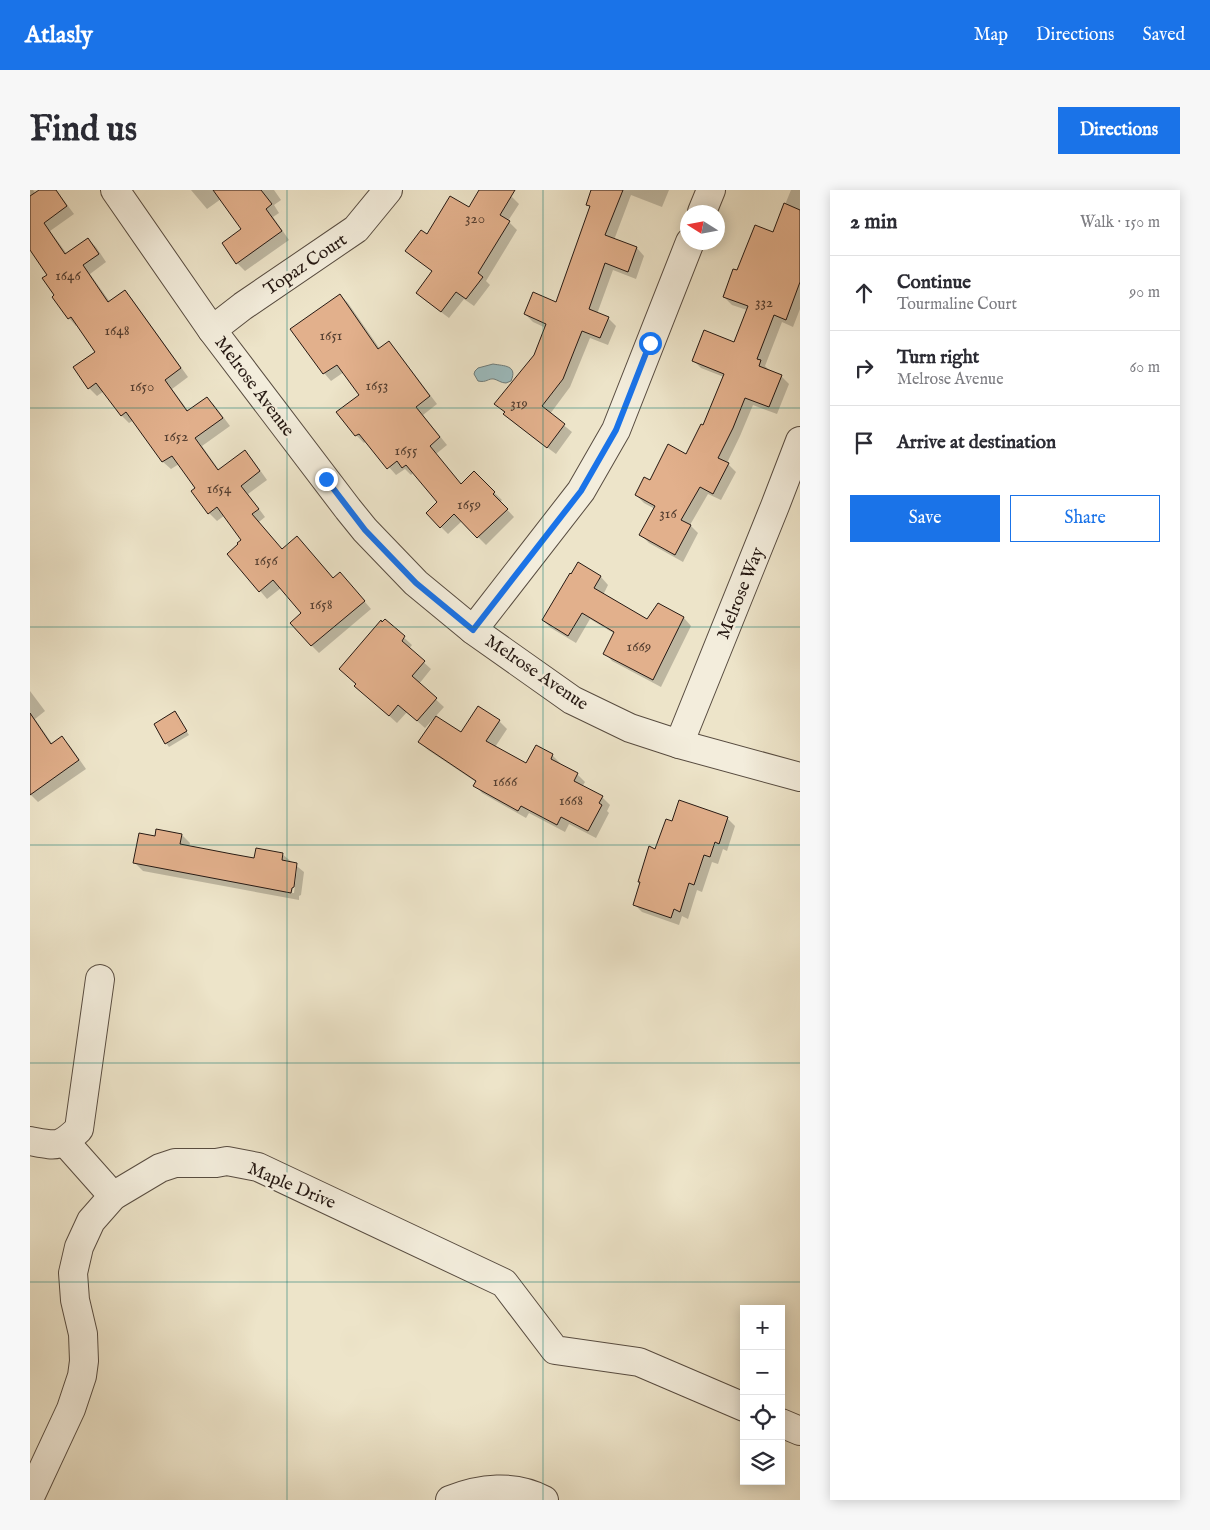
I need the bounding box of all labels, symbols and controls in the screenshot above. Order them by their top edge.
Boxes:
text: Atlasly [25,20,93,51]
text: Map [974,24,1008,47]
text: Directions [1036,24,1114,47]
text: Saved [1142,24,1185,47]
button: Directions [1058,107,1180,154]
text: Find us [30,108,137,153]
north arrow [680,205,725,250]
house number: 320 [465,209,485,228]
text: 2 min [850,209,897,236]
text: Walk · 150 m [1080,213,1160,233]
street label: Topaz Court [260,229,352,302]
house number: 1646 [55,266,81,285]
text: Continue [897,271,971,295]
icon: ahead [850,279,878,307]
text: 90 m [1129,283,1160,303]
house number: 332 [755,293,773,312]
text: Tourmaline Court [897,295,1017,315]
house number: 1648 [104,321,130,340]
house number: 1651 [320,326,342,345]
street label: Melrose Avenue [209,332,299,442]
route start [639,332,662,355]
text: Turn right [897,346,979,370]
icon: right [850,354,878,382]
text: 60 m [1130,358,1160,378]
text: Melrose Avenue [897,370,1003,390]
house number: 1653 [366,376,388,395]
house number: 1650 [130,377,154,396]
house number: 319 [510,394,528,413]
house number: 1652 [164,427,188,446]
icon: arrive [850,429,878,457]
text: Arrive at destination [897,431,1056,455]
house number: 1655 [395,441,418,460]
route end [315,468,338,491]
house number: 1654 [207,479,232,498]
house number: 1659 [457,495,481,514]
button: Save [850,495,1000,542]
button: Share [1010,495,1160,542]
house number: 316 [659,504,677,523]
street label: Melrose Way [713,544,770,643]
house number: 1656 [254,551,278,570]
house number: 1658 [309,595,333,614]
street label: Melrose Avenue [480,630,592,716]
house number: 1669 [627,637,651,656]
house number: 1666 [493,772,518,791]
house number: 1668 [559,791,583,810]
street label: Maple Drive [244,1158,339,1215]
map controls [740,1305,785,1485]
button: + [740,1305,785,1350]
button: − [740,1350,785,1395]
button: locate [740,1395,785,1440]
button: layers [740,1440,785,1485]

